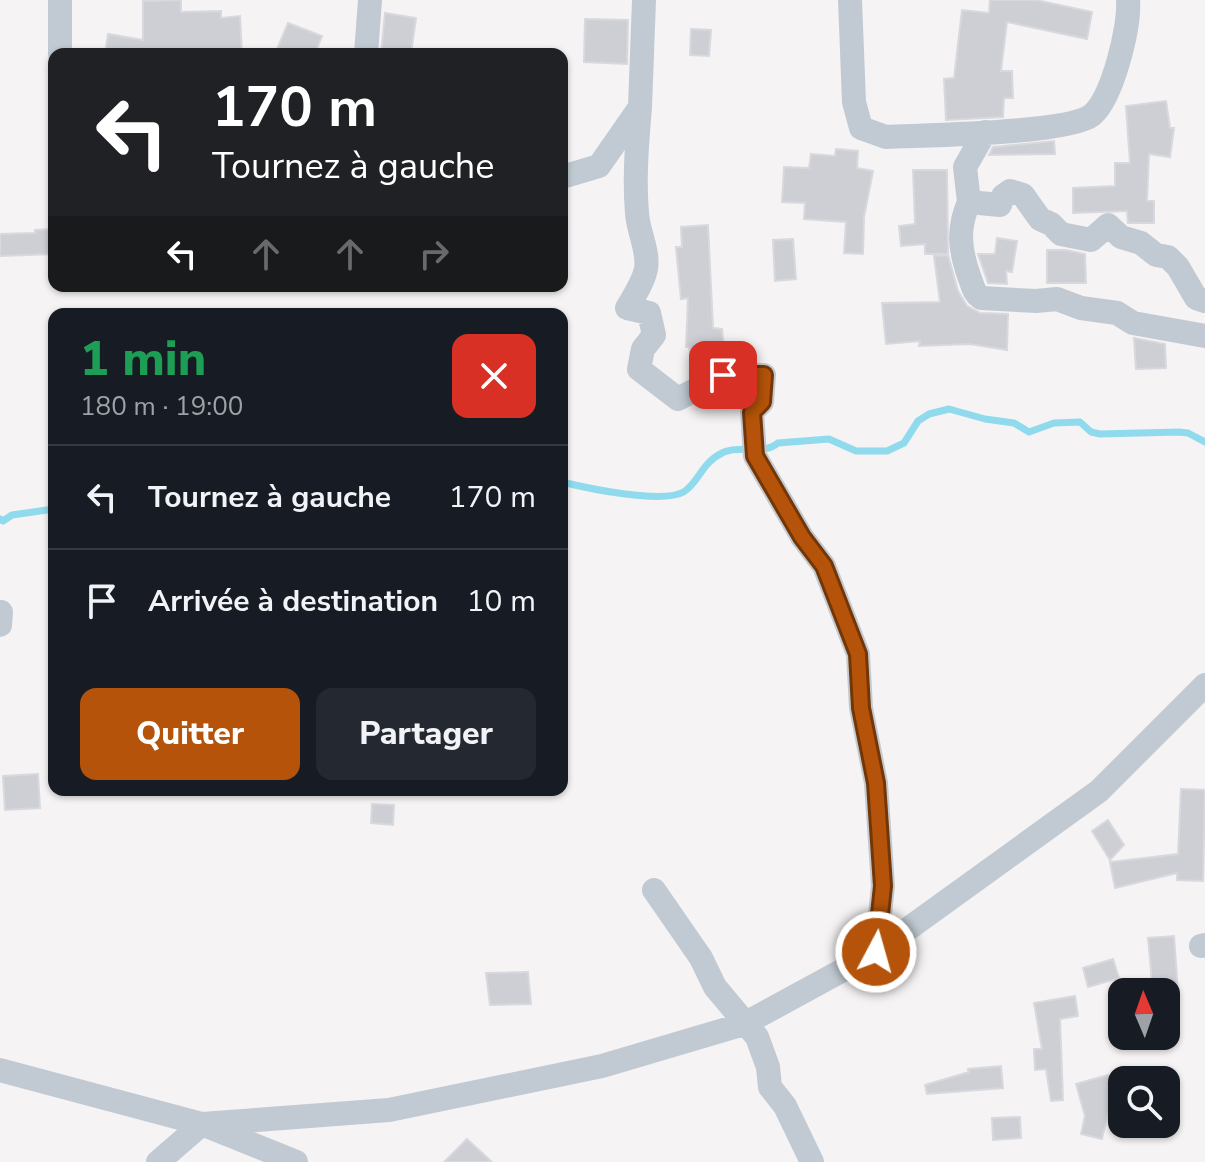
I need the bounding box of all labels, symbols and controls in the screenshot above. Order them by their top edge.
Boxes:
text: 170 m [212,69,377,146]
icon: left [80,80,184,184]
text: Tournez à gauche [212,142,494,191]
icon: left [160,232,204,276]
icon: ahead [244,232,288,276]
icon: ahead [328,232,372,276]
icon: right [412,232,456,276]
text: 1 min [80,326,206,392]
button: close [452,334,536,418]
pin [689,341,757,409]
icon: arrive [701,353,745,397]
text: 180 m · 19:00 [80,389,243,424]
icon: left [80,475,124,519]
text: Tournez à gauche [148,477,391,518]
text: 170 m [449,477,536,518]
icon: arrive [80,579,124,623]
text: Arrivée à destination [148,581,438,622]
text: 10 m [467,581,536,622]
button: Quitter [80,688,300,780]
button: Partager [316,688,536,780]
position arrow [834,910,918,994]
north arrow [1108,978,1180,1050]
map controls [1108,978,1180,1138]
button: search [1108,1066,1180,1138]

